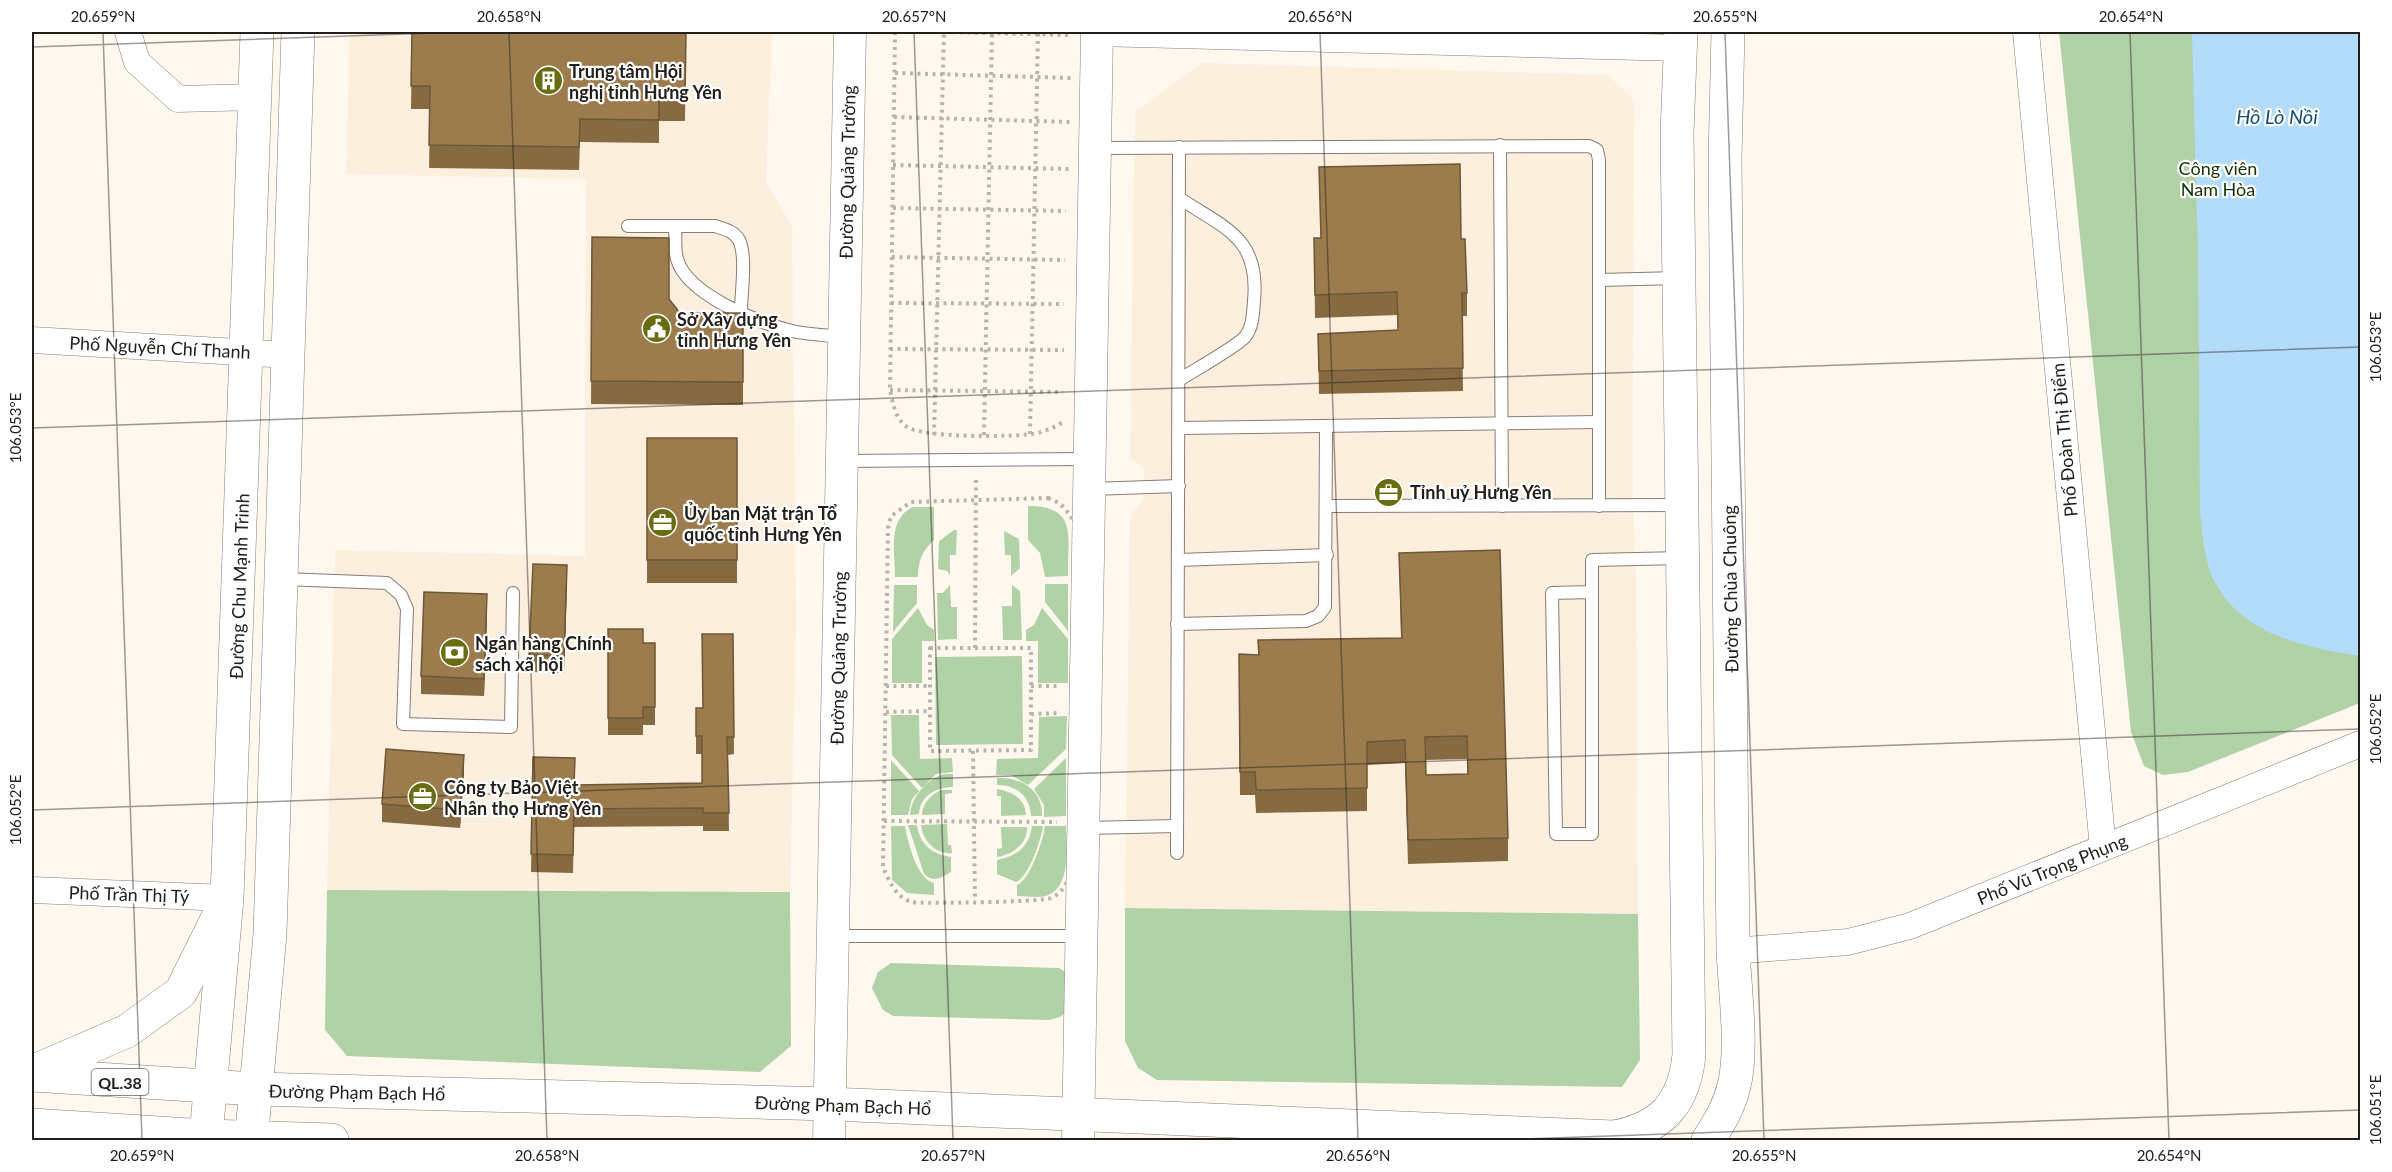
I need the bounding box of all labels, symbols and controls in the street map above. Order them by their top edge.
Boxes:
text: 20.659°N [71,7,135,25]
text: 20.658°N [477,7,541,25]
text: 20.657°N [882,7,946,25]
text: 20.656°N [1288,7,1352,25]
text: 20.655°N [1693,7,1757,25]
text: 20.654°N [2099,7,2163,25]
place label: Trung tâm Hội nghị tỉnh Hưng Yên [569,60,722,103]
building icon: Trung tâm Hội nghị tỉnh Hưng Yên [532,65,564,97]
street label: Đường Quảng Trường [834,85,860,259]
water label: Hồ Lò Nồi [2236,104,2318,128]
park label: Công viên Nam Hòa [2179,157,2257,200]
place label: Sở Xây dựng tỉnh Hưng Yên [677,308,791,351]
text: 106.053°E [2366,312,2384,382]
public building icon: Sở Xây dựng tỉnh Hưng Yên [640,313,672,345]
street label: Phố Nguyễn Chí Thanh [69,331,251,363]
street label: Phố Đoàn Thị Điểm [2046,362,2082,518]
text: 106.053°E [6,393,24,463]
office icon: Tỉnh uỷ Hưng Yên [1373,476,1405,508]
place label: Tỉnh uỷ Hưng Yên [1410,481,1552,503]
street label: Đường Chu Mạnh Trinh [225,493,253,679]
place label: Ủy ban Mặt trận Tổ quốc tỉnh Hưng Yên [684,502,842,545]
street label: Đường Chùa Chuông [1718,505,1742,673]
office icon: Ủy ban Mặt trận Tổ quốc tỉnh Hưng Yên [647,507,679,539]
street label: Đường Quảng Trường [825,571,851,745]
place label: Ngân hàng Chính sách xã hội [475,632,612,675]
bank icon: Ngân hàng Chính sách xã hội [438,637,470,669]
text: 106.052°E [2366,694,2384,764]
text: 106.052°E [6,775,24,845]
place label: Công ty Bảo Việt Nhân thọ Hưng Yên [444,776,601,819]
office icon: Công ty Bảo Việt Nhân thọ Hưng Yên [407,781,439,813]
street label: Phố Vũ Trọng Phụng [1974,829,2130,909]
street label: Phố Trần Thị Tý [68,881,190,907]
road number: QL.38 [92,1069,148,1095]
text: 106.051°E [2366,1075,2384,1145]
street label: Đường Phạm Bạch Hổ [269,1079,445,1105]
street label: Đường Phạm Bạch Hổ [754,1091,932,1119]
text: 20.659°N [110,1146,174,1164]
text: 20.658°N [515,1146,579,1164]
text: 20.657°N [921,1146,985,1164]
text: 20.656°N [1326,1146,1390,1164]
text: 20.655°N [1732,1146,1796,1164]
text: 20.654°N [2137,1146,2201,1164]

